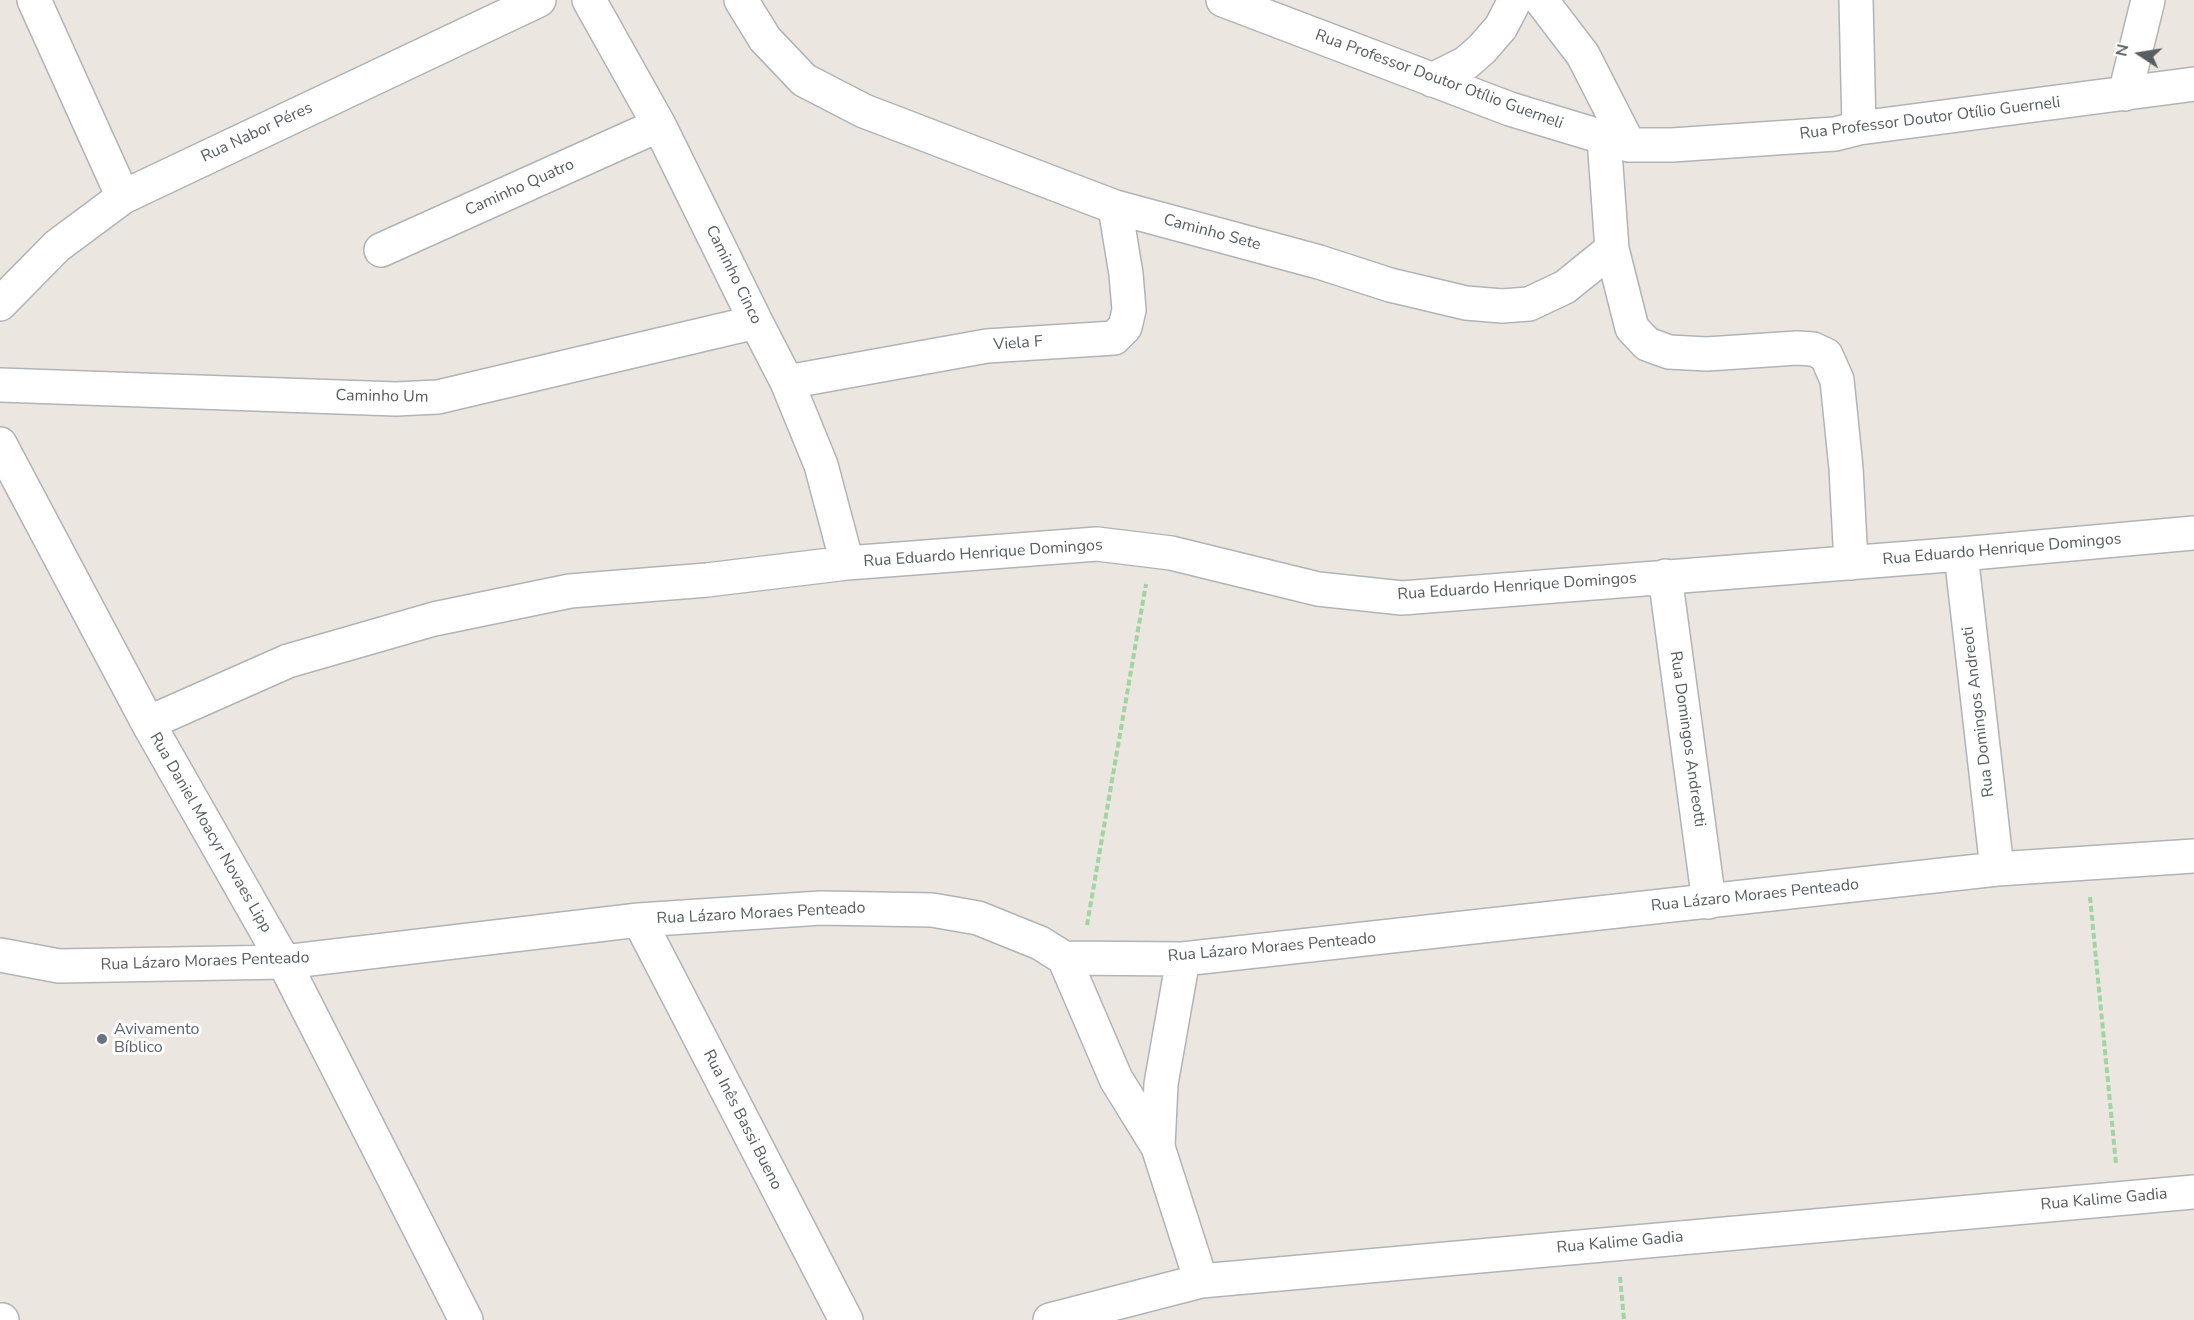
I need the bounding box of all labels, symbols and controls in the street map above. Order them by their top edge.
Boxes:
north arrow [2110,24,2170,84]
street label: Rua Professor Doutor Otílio Guerneli [1312,26,1566,134]
text: N [2110,42,2134,58]
street label: Rua Professor Doutor Otílio Guerneli [1799,93,2061,145]
street label: Rua Nabor Péres [198,99,316,167]
street label: Caminho Quatro [462,155,578,221]
street label: Caminho Sete [1161,211,1263,255]
street label: Caminho Cinco [701,223,765,327]
street label: Viela F [993,333,1043,355]
street label: Caminho Um [335,387,429,407]
street label: Rua Eduardo Henrique Domingos [1882,530,2122,570]
street label: Rua Eduardo Henrique Domingos [863,536,1103,572]
street label: Rua Eduardo Henrique Domingos [1397,569,1637,605]
street label: Rua Domingos Andreoti [1959,625,1999,799]
street label: Rua Domingos Andreotti [1665,650,1709,828]
street label: Rua Daniel Moacyr Novaes Lipp [145,730,275,936]
street label: Rua Lázaro Moraes Penteado [1650,876,1860,916]
street label: Rua Lázaro Moraes Penteado [656,899,866,929]
street label: Rua Lázaro Moraes Penteado [1167,929,1377,967]
street label: Rua Lázaro Moraes Penteado [100,949,310,975]
place label: Avivamento Bíblico [114,1020,199,1058]
marker: Avivamento Bíblico [95,1032,109,1046]
street label: Rua Inês Bassi Bueno [698,1047,786,1193]
street label: Rua Kalime Gadia [2040,1185,2168,1215]
street label: Rua Kalime Gadia [1556,1228,1684,1258]

